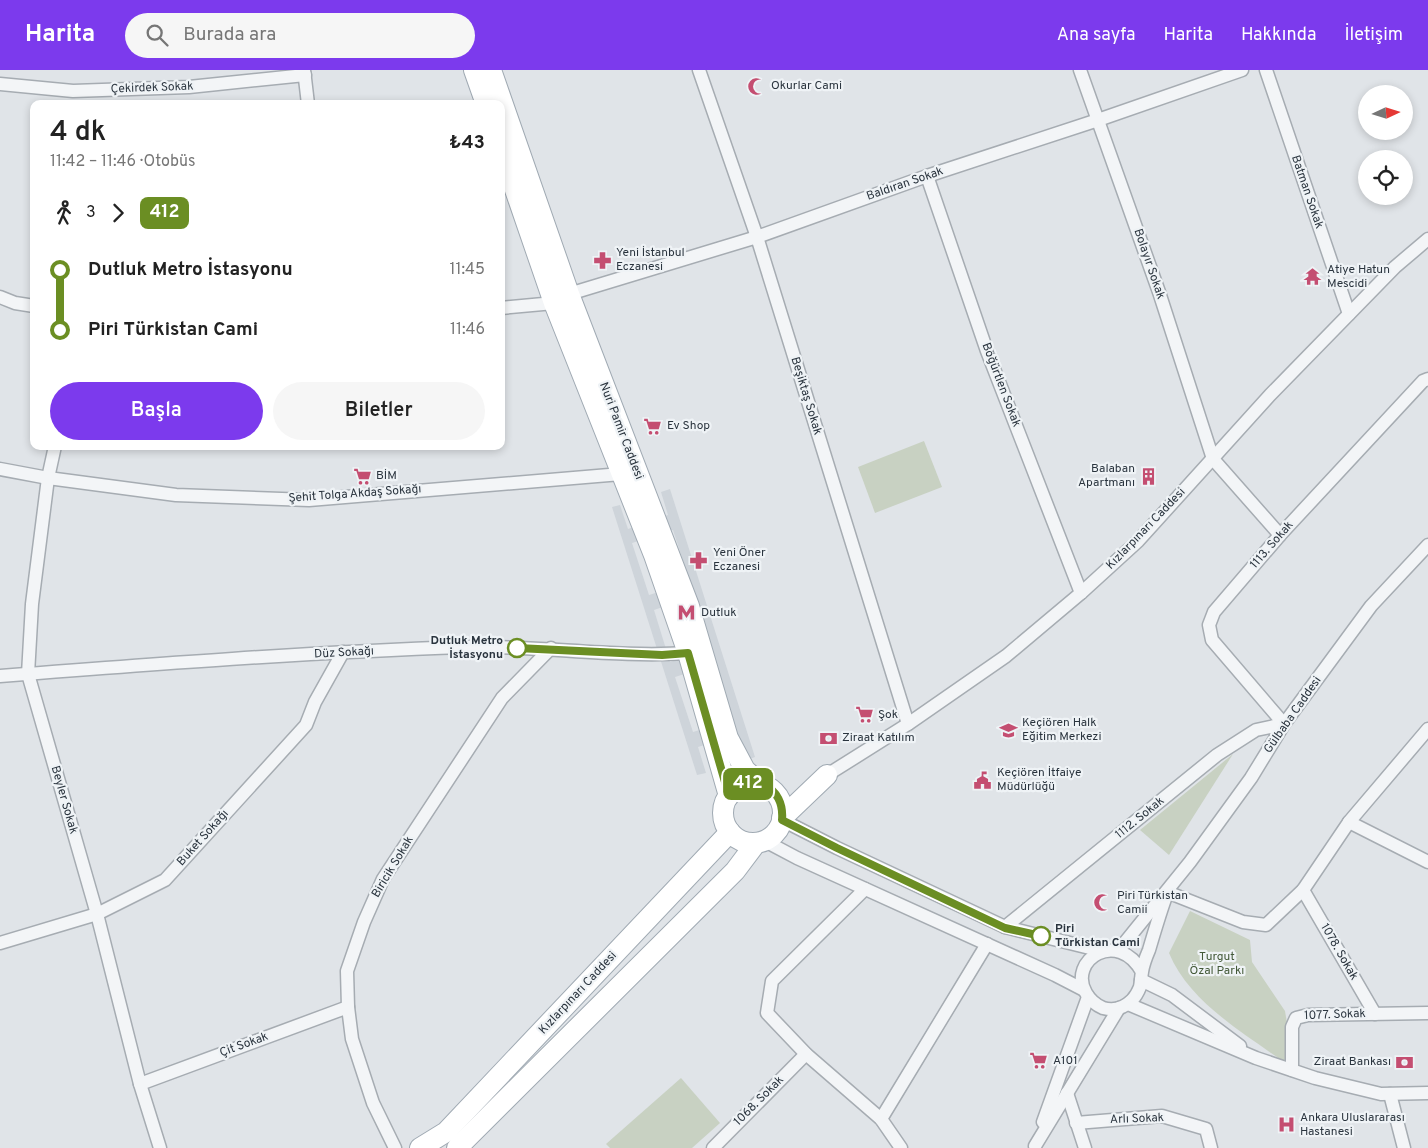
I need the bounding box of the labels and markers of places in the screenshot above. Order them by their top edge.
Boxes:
mosque icon: Okurlar Cami [747,76,767,96]
place label: Okurlar Cami [771,78,842,94]
place label: Yeni İstanbul Eczanesi [616,245,685,275]
pharmacy icon: Yeni İstanbul Eczanesi [592,250,612,270]
place label: Atiye Hatun Mescidi [1327,262,1390,292]
temple icon: Atiye Hatun Mescidi [1303,267,1323,287]
supermarket icon: Ev Shop [643,416,663,436]
place label: Ev Shop [667,418,710,434]
place label: Balaban Apartmanı [1078,461,1135,491]
supermarket icon: BİM [352,466,372,486]
building icon: Balaban Apartmanı [1139,466,1159,486]
place label: BİM [376,468,397,484]
place label: Yeni Öner Eczanesi [713,545,766,575]
pharmacy icon: Yeni Öner Eczanesi [689,550,709,570]
metro station icon: Dutluk [677,603,697,623]
place label: Dutluk [701,605,737,621]
place label: Dutluk Metro İstasyonu [431,633,503,663]
marker: Dutluk Metro İstasyonu [507,638,527,658]
supermarket icon: Şok [854,705,874,725]
place label: Şok [878,707,898,723]
place label: Keçiören Halk Eğitim Merkezi [1022,715,1101,745]
school or university icon: Keçiören Halk Eğitim Merkezi [998,720,1018,740]
bank icon: Ziraat Katılım [818,728,838,748]
place label: Ziraat Katılım [842,730,915,746]
place label: Keçiören İtfaiye Müdürlüğü [997,765,1082,795]
public building icon: Keçiören İtfaiye Müdürlüğü [973,770,993,790]
place label: Piri Türkistan Camii [1117,888,1188,918]
mosque icon: Piri Türkistan Camii [1093,893,1113,913]
place label: Piri Türkistan Cami [1055,921,1140,951]
marker: Piri Türkistan Cami [1031,926,1051,946]
supermarket icon: A101 [1029,1051,1049,1071]
bank icon: Ziraat Bankası [1395,1052,1415,1072]
place label: A101 [1053,1053,1078,1069]
place label: Ziraat Bankası [1314,1054,1391,1070]
place label: Ankara Uluslararası Hastanesi [1300,1110,1405,1140]
hospital icon: Ankara Uluslararası Hastanesi [1276,1115,1296,1135]

